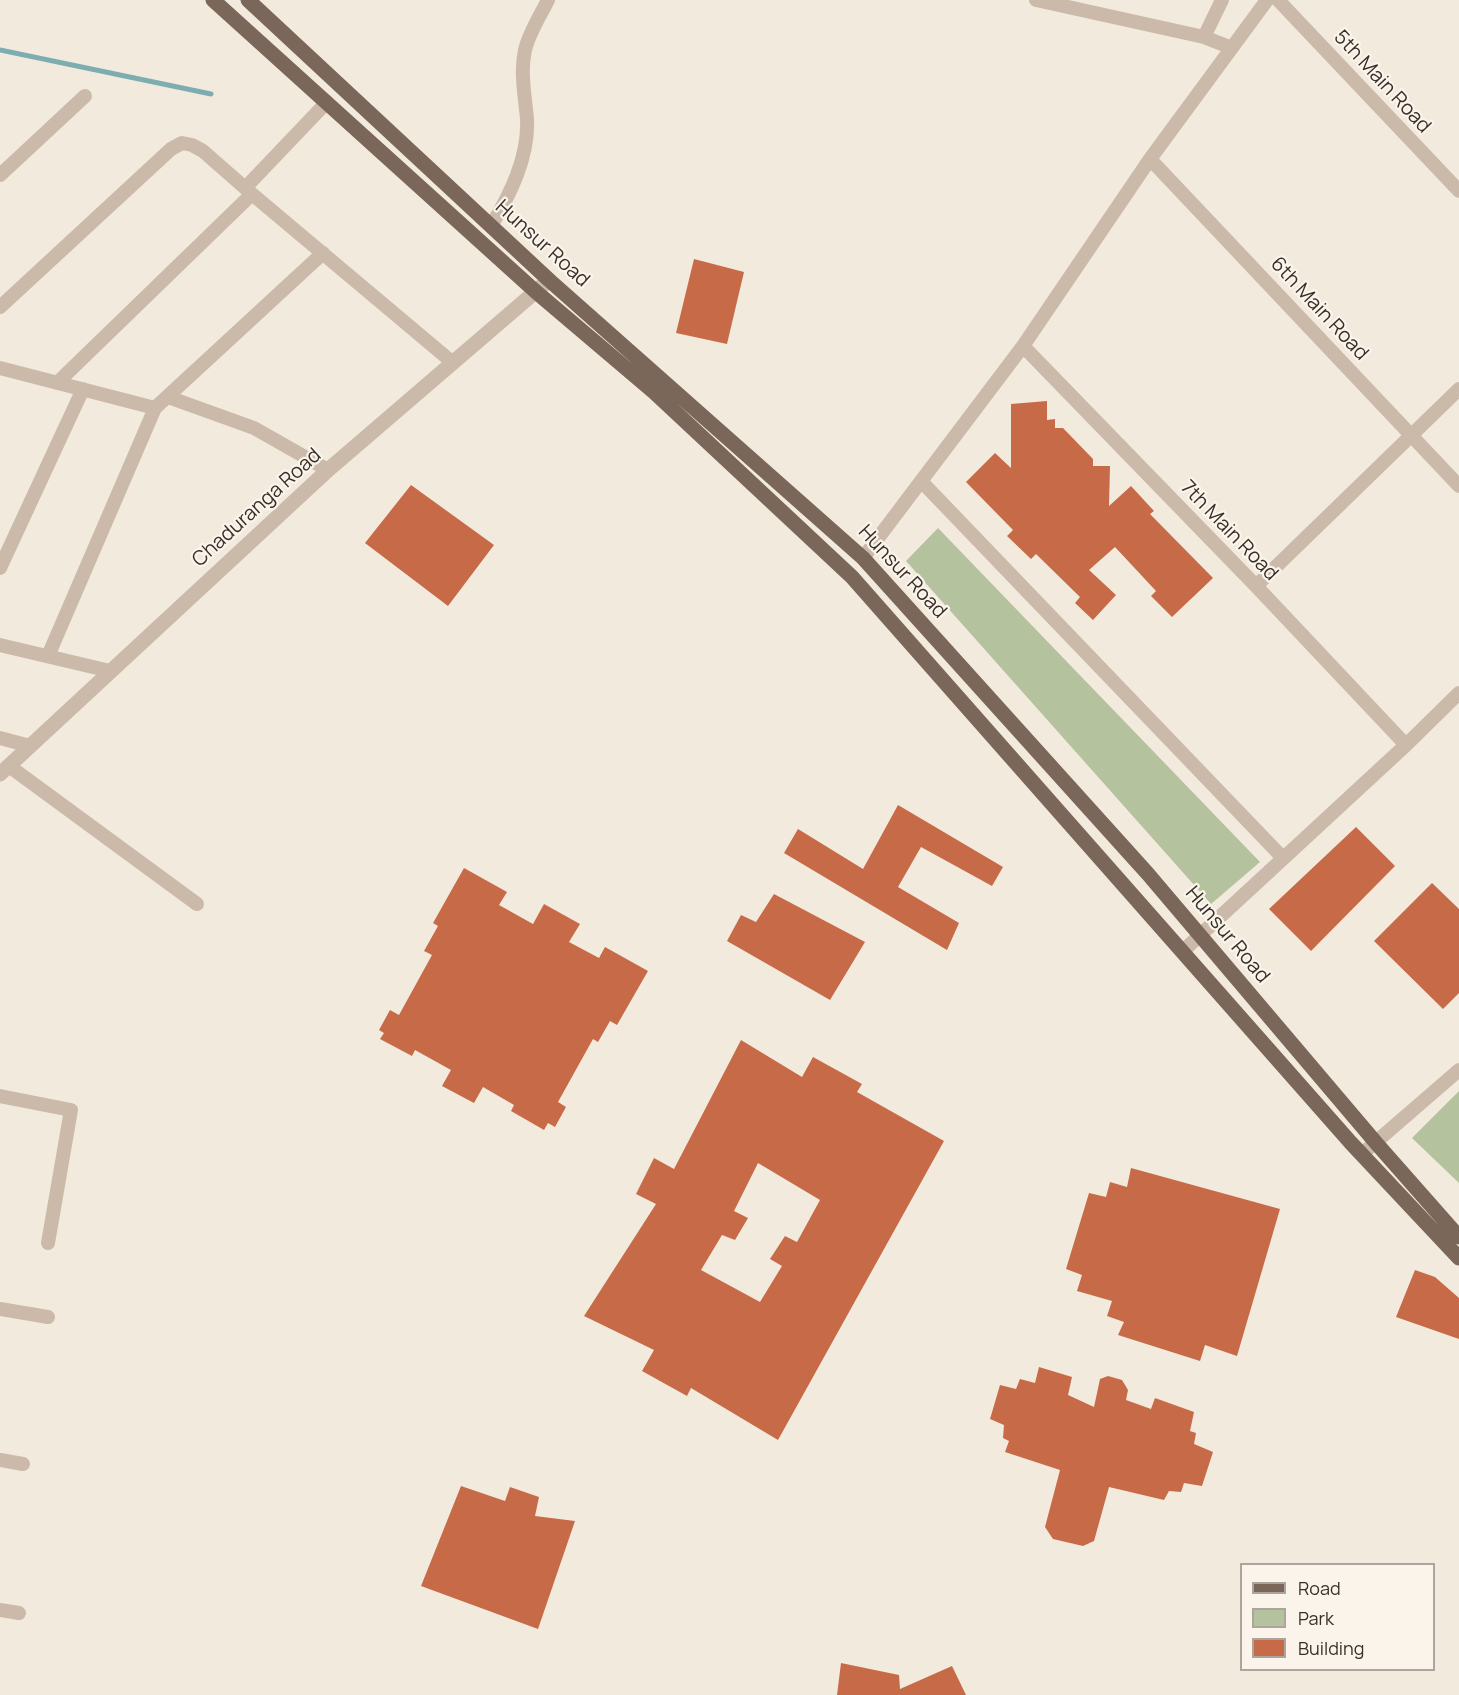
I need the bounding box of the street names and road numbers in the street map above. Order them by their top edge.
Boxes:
street label: 5th Main Road [1328,26,1436,138]
street label: Hunsur Road [490,195,594,293]
street label: 6th Main Road [1265,252,1373,366]
street label: Chaduranga Road [188,444,326,572]
street label: 7th Main Road [1175,476,1283,586]
street label: Hunsur Road [853,521,951,623]
street label: Hunsur Road [1180,882,1274,988]

